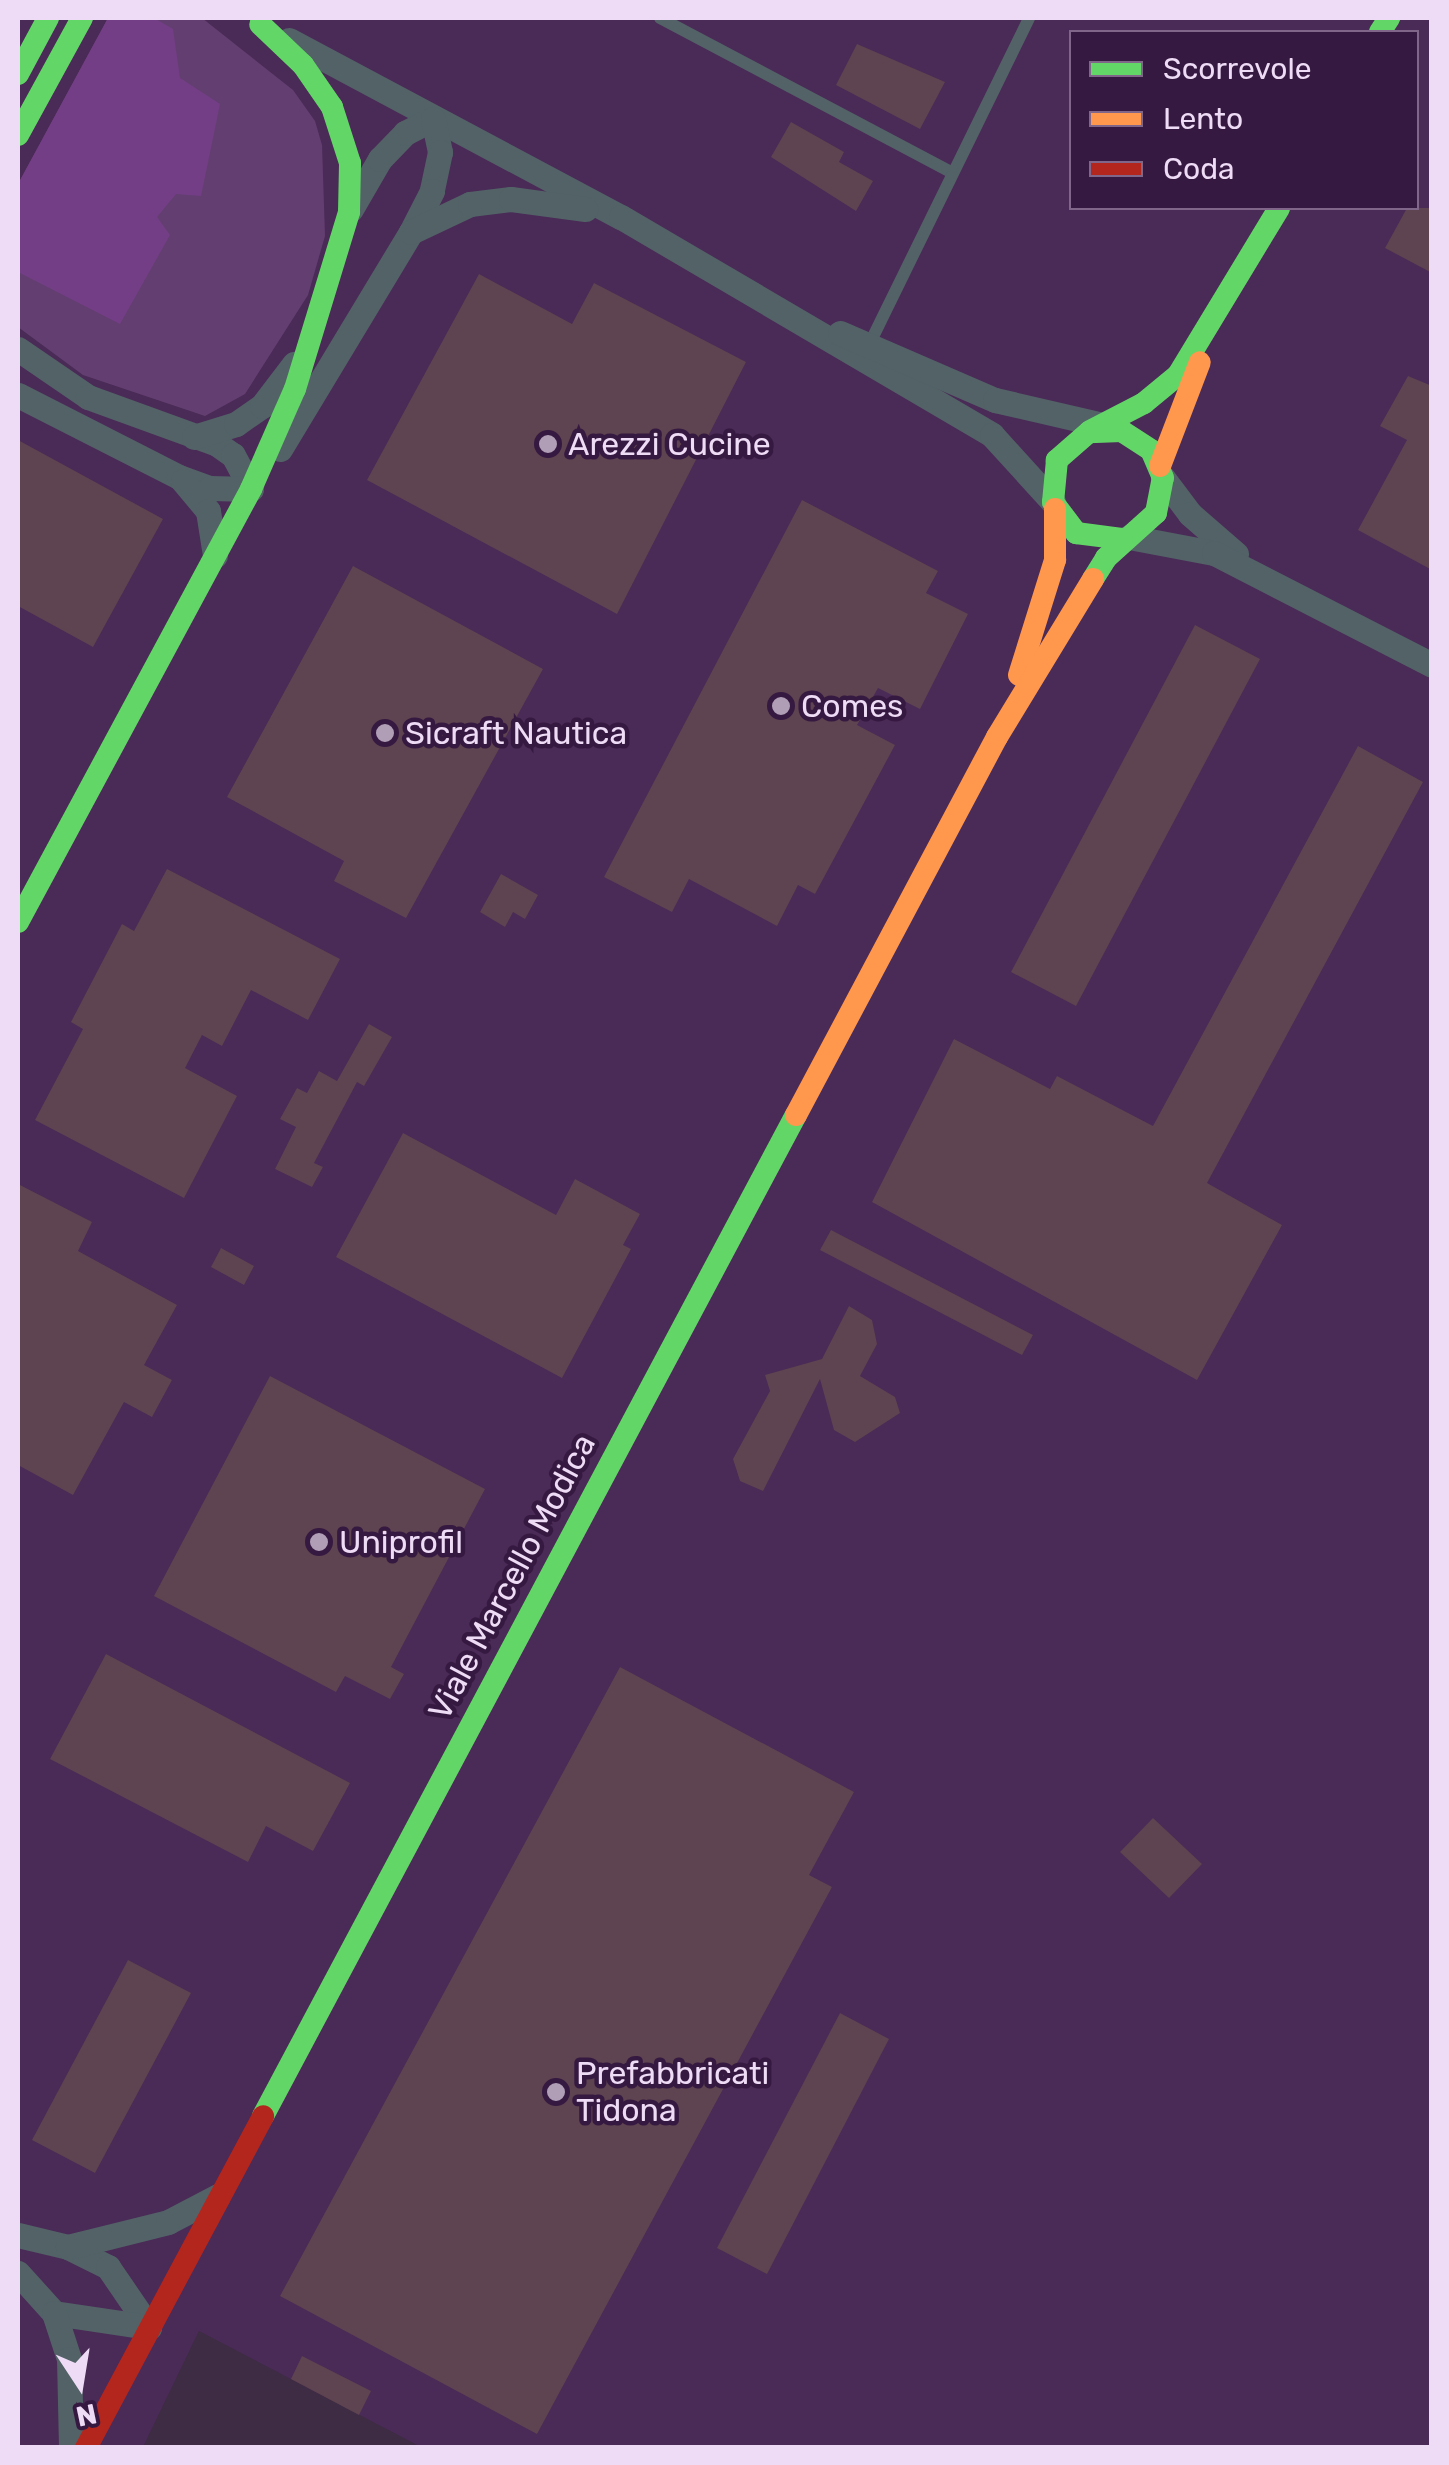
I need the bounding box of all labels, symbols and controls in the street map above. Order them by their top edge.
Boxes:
legend [1069,30,1419,210]
text: Scorrevole [1163,51,1312,87]
text: Lento [1163,101,1243,137]
text: Coda [1163,151,1235,187]
place label: Arezzi Cucine [568,425,771,463]
marker: Arezzi Cucine [537,433,559,455]
place label: Comes [801,687,903,725]
marker: Comes [770,695,792,717]
place label: Sicraft Nautica [405,714,627,752]
marker: Sicraft Nautica [374,722,396,744]
street label: Viale Marcello Modica [420,1428,604,1726]
place label: Uniprofil [339,1523,463,1561]
marker: Uniprofil [308,1531,330,1553]
place label: Prefabbricati Tidona [576,2055,769,2130]
marker: Prefabbricati Tidona [545,2081,567,2103]
north arrow [30,2335,130,2435]
text: N [73,2397,100,2433]

